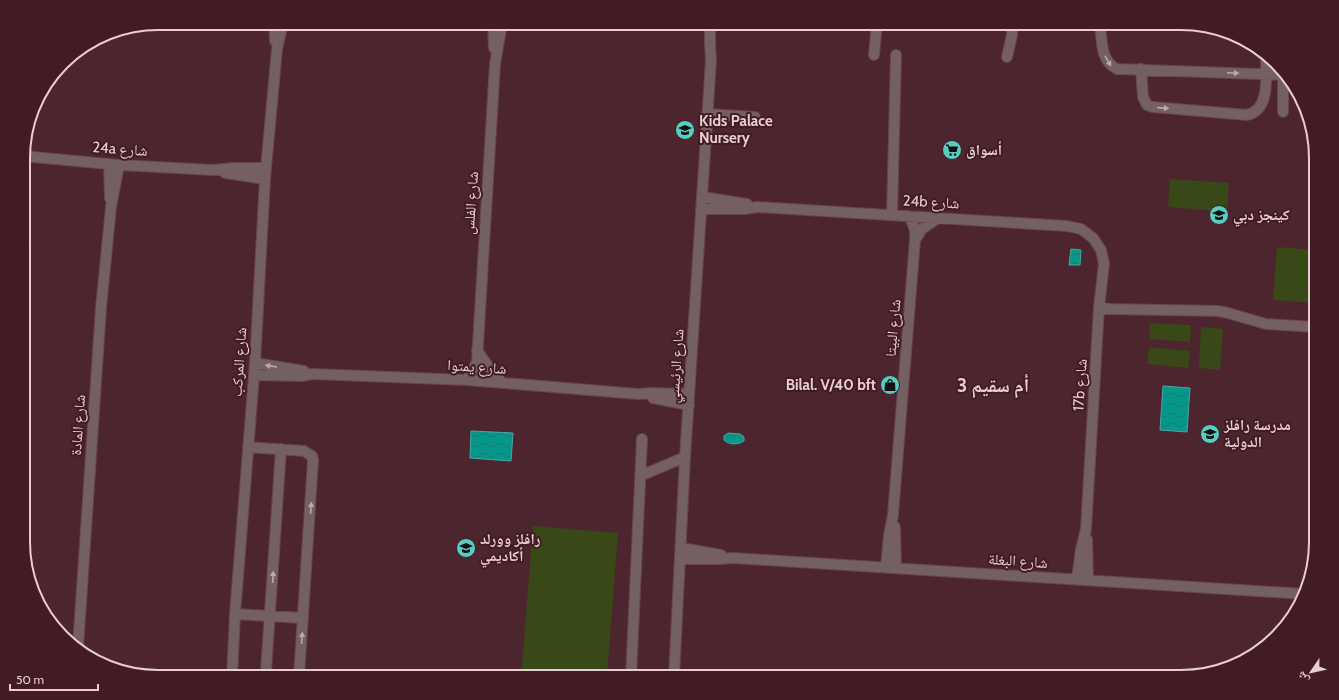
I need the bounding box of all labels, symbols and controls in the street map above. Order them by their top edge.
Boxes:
one-way arrow [1104,55,1111,66]
one-way arrow [1227,70,1239,77]
one-way arrow [1157,104,1169,111]
place label: Kids Palace Nursery [699,112,773,147]
school or university icon: Kids Palace Nursery [674,119,696,141]
street label: 24a شارع [92,138,149,161]
supermarket icon: أسواق [941,139,963,161]
place label: أسواق [966,141,1002,159]
street label: شارع الفلس [460,171,483,235]
street label: 24b شارع [902,192,960,213]
school or university icon: كينجز دبي [1208,204,1230,226]
place label: كينجز دبي [1233,206,1290,227]
street label: شارع البيتا [882,298,905,358]
street label: شارع المركب [228,327,251,397]
street label: شارع الرئيسي [664,328,690,404]
street label: شارع يمتوا [447,356,507,379]
street label: 17b شارع [1069,358,1092,412]
one-way arrow [265,363,277,369]
shop icon: Bilal. V/40 bft [879,374,901,396]
district label: أم سقيم 3 [957,374,1029,399]
place label: Bilal. V/40 bft [786,376,876,394]
street label: شارع المادة [67,394,90,456]
place label: مدرسة رافلز الدولية [1223,416,1291,451]
school or university icon: مدرسة رافلز الدولية [1199,423,1221,445]
one-way arrow [307,502,314,514]
place label: رافلز وورلد أكاديمي [480,530,541,568]
school or university icon: رافلز وورلد أكاديمي [455,537,477,559]
street label: شارع البغلة [988,550,1049,573]
one-way arrow [269,571,276,583]
one-way arrow [298,632,305,644]
north arrow [1291,652,1331,692]
scale bar [10,666,98,692]
text: ش [1293,668,1313,686]
text: 50 m [16,672,44,687]

